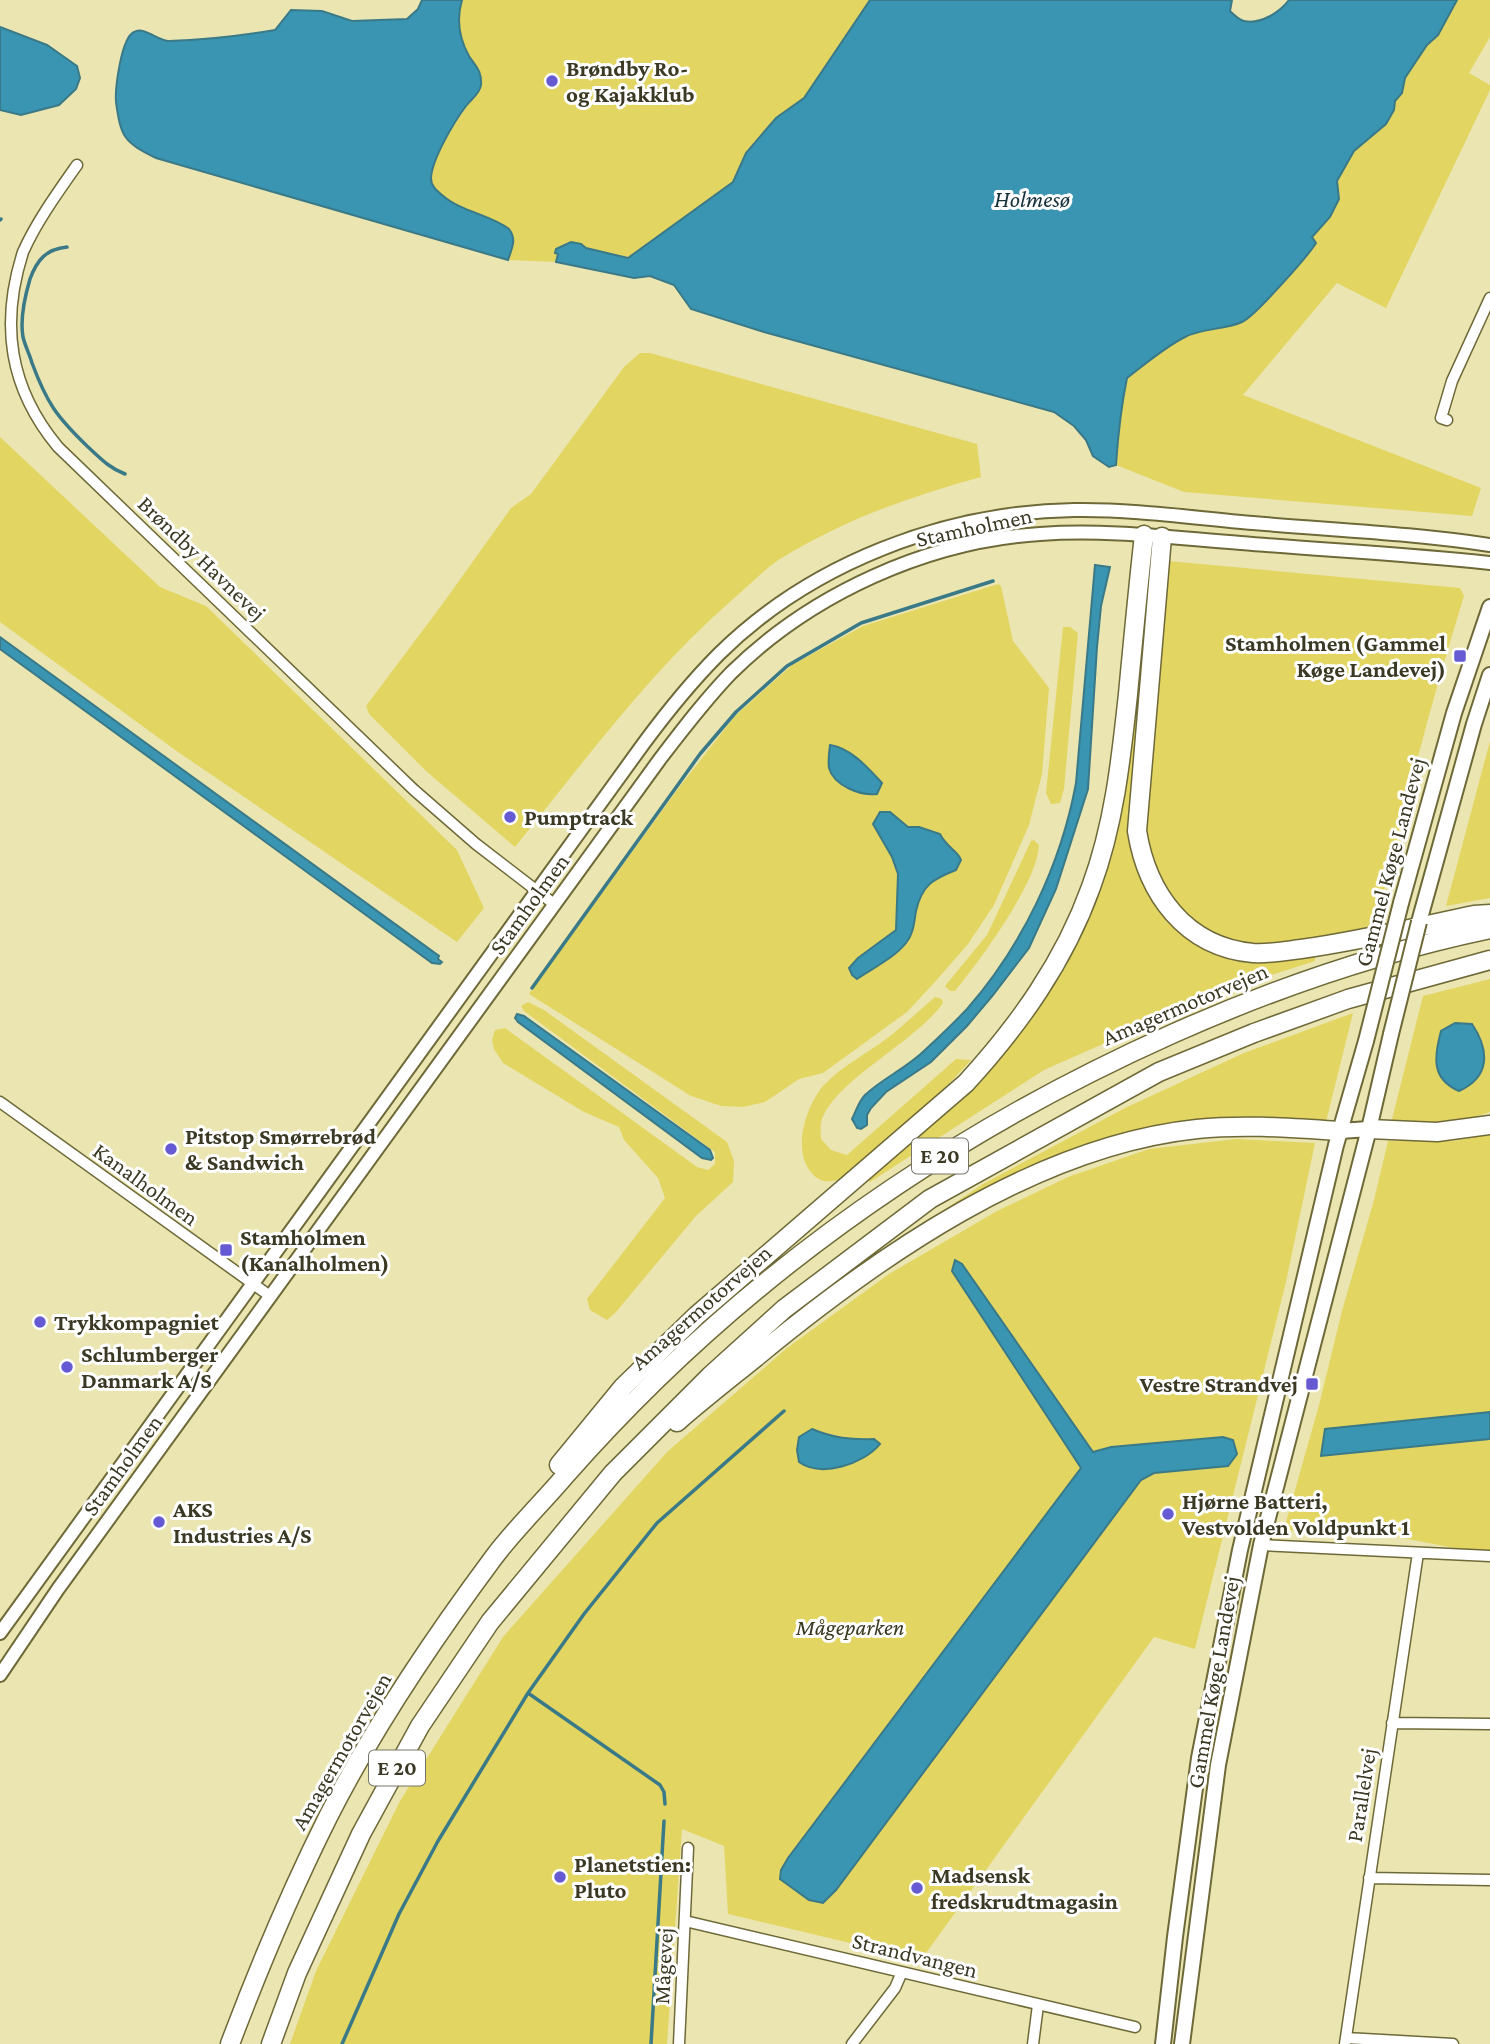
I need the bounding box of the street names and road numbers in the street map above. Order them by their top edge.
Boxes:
street label: Brøndby Havnevej [133,490,271,626]
street label: Stamholmen [914,502,1034,552]
street label: Gammel Køge Landevej [1350,755,1430,969]
street label: Stamholmen [484,849,574,959]
street label: Amagermotorvejen [1098,957,1272,1051]
street label: Kanalholmen [88,1137,204,1231]
road number: E 20 [912,1138,968,1174]
street label: Amagermotorvejen [626,1239,776,1375]
street label: Stamholmen [77,1410,167,1520]
street label: Gammel Køge Landevej [1182,1574,1244,1790]
street label: Amagermotorvejen [285,1668,397,1834]
street label: Parallelvej [1341,1746,1381,1844]
road number: E 20 [369,1750,425,1786]
street label: Mågevej [648,1927,678,2005]
street label: Strandvangen [850,1927,980,1983]

